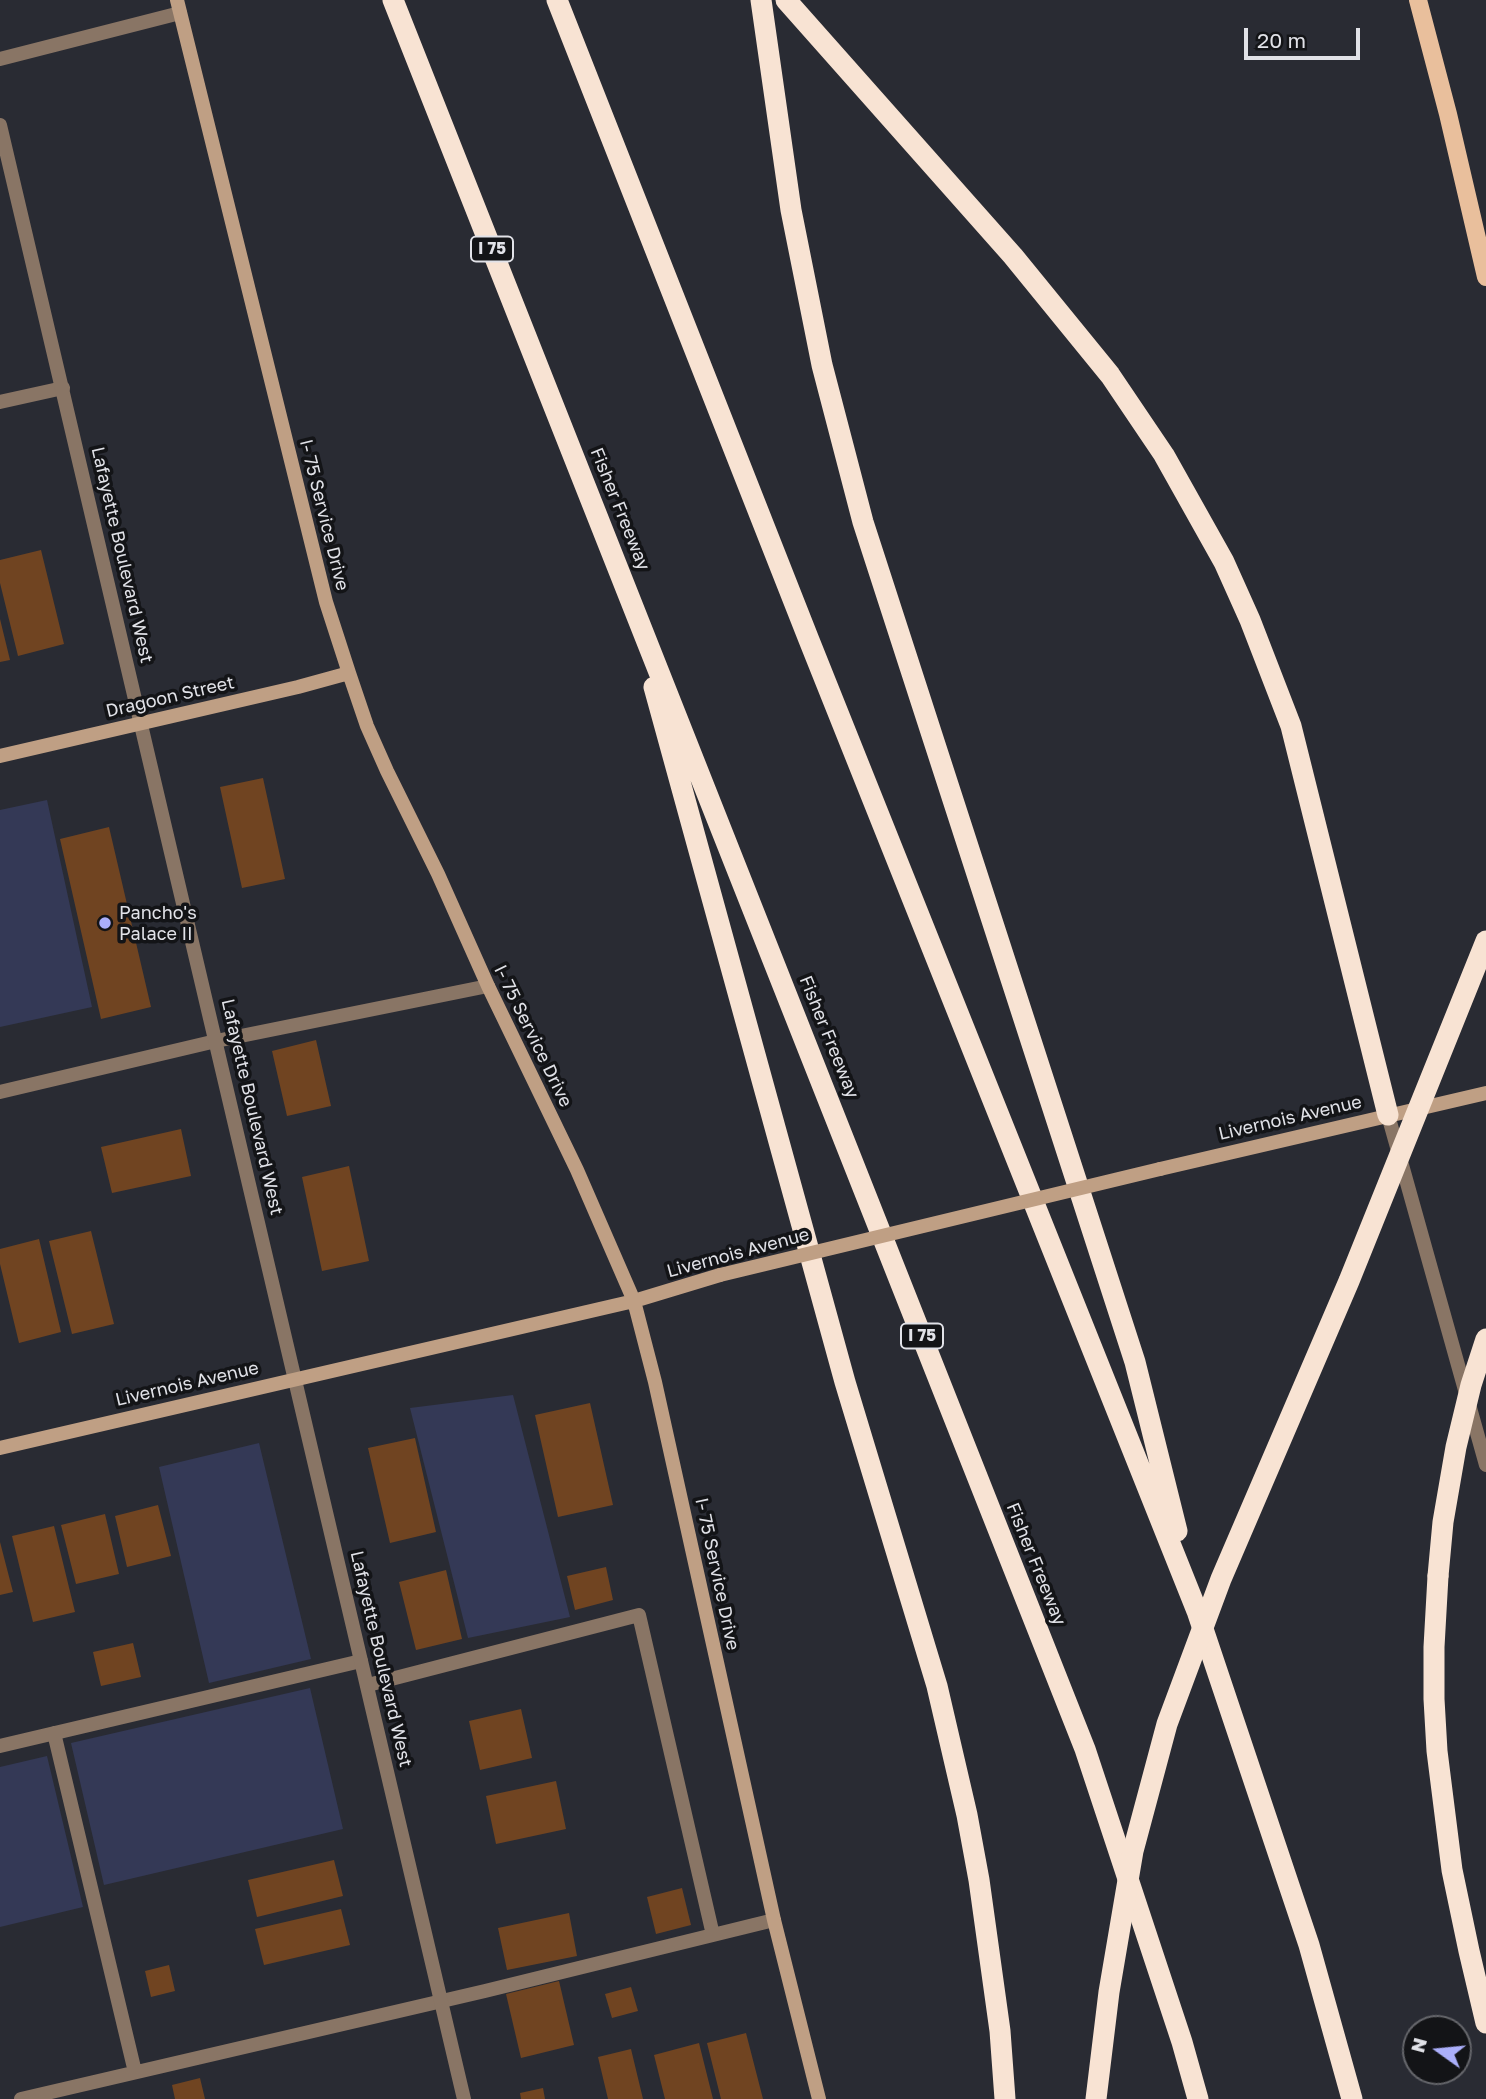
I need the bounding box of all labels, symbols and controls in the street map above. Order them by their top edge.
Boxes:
scale bar [1248,14,1364,58]
text: 20 m [1257,27,1306,53]
road number: I 75 [471,236,513,262]
street label: I- 75 Service Drive [295,437,353,593]
street label: Fisher Freeway [586,444,654,574]
street label: Lafayette Boulevard West [87,445,157,665]
street label: Dragoon Street [104,672,236,722]
place label: Pancho's Palace II [119,902,197,944]
marker: Pancho's Palace II [97,915,113,931]
street label: I- 75 Service Drive [489,961,577,1111]
street label: Fisher Freeway [795,972,863,1102]
street label: Lafayette Boulevard West [217,997,287,1217]
street label: Livernois Avenue [1216,1091,1364,1145]
street label: Livernois Avenue [664,1224,812,1282]
road number: I 75 [901,1324,943,1348]
street label: Livernois Avenue [113,1357,261,1411]
street label: I- 75 Service Drive [690,1496,744,1652]
street label: Fisher Freeway [1002,1499,1070,1629]
street label: Lafayette Boulevard West [346,1549,416,1769]
north arrow [1402,2015,1472,2085]
text: N [1405,2035,1431,2055]

